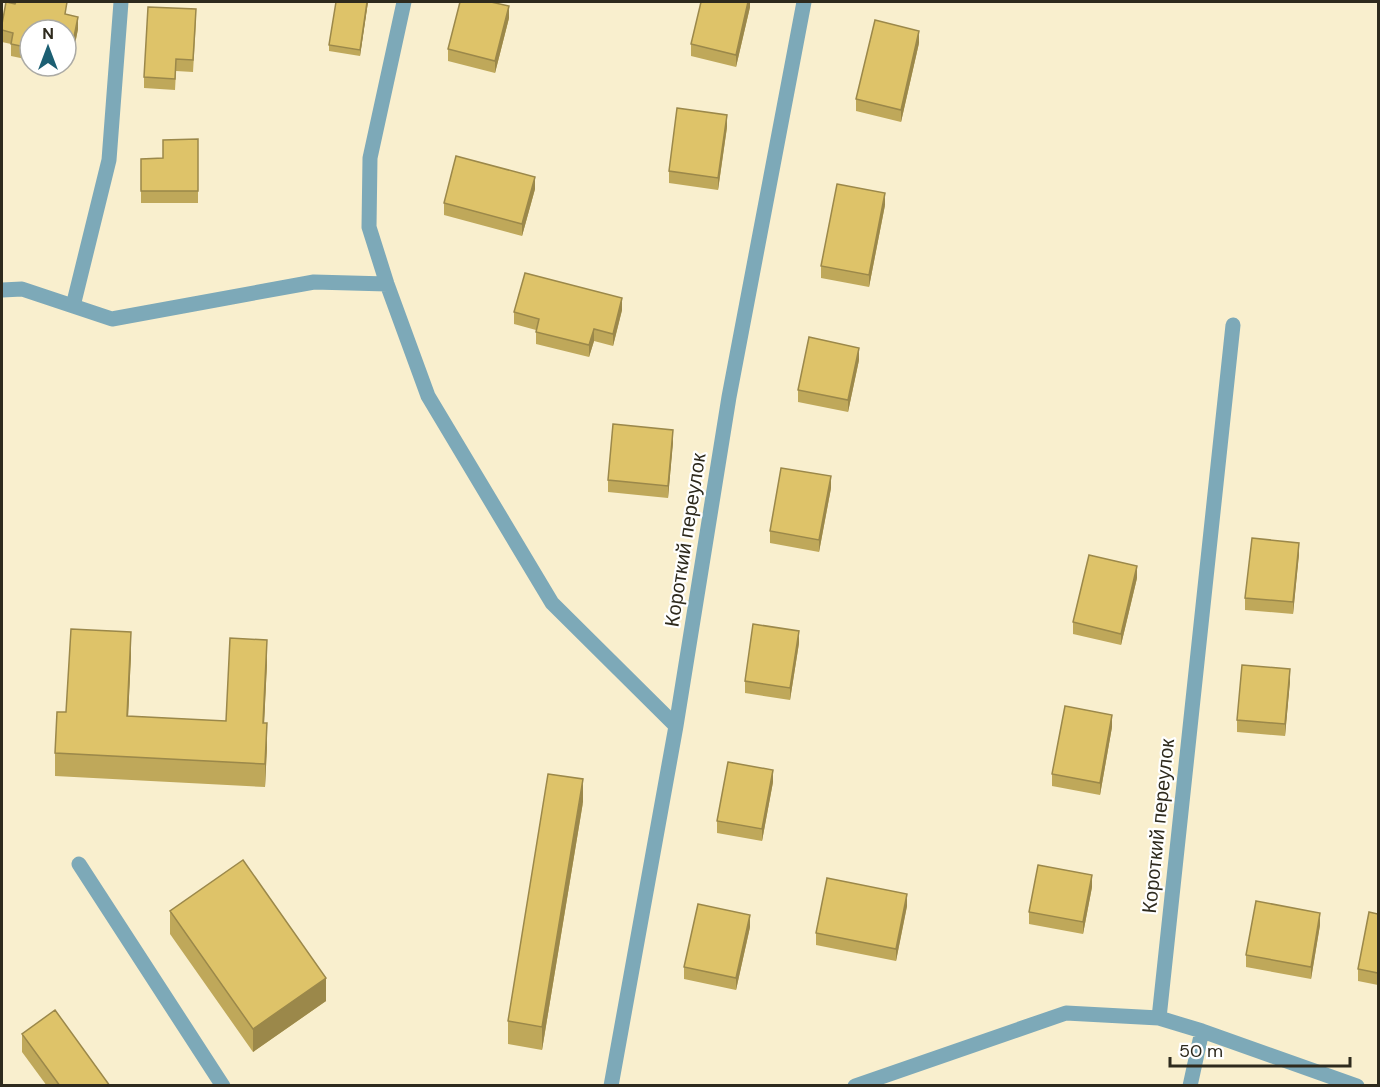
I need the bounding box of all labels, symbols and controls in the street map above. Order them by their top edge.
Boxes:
north arrow [18,18,78,78]
text: N [42,23,54,44]
street label: Короткий переулок [658,451,712,629]
street label: Короткий переулок [1136,737,1180,915]
scale bar [1170,1030,1350,1068]
text: 50 m [1179,1039,1223,1063]

